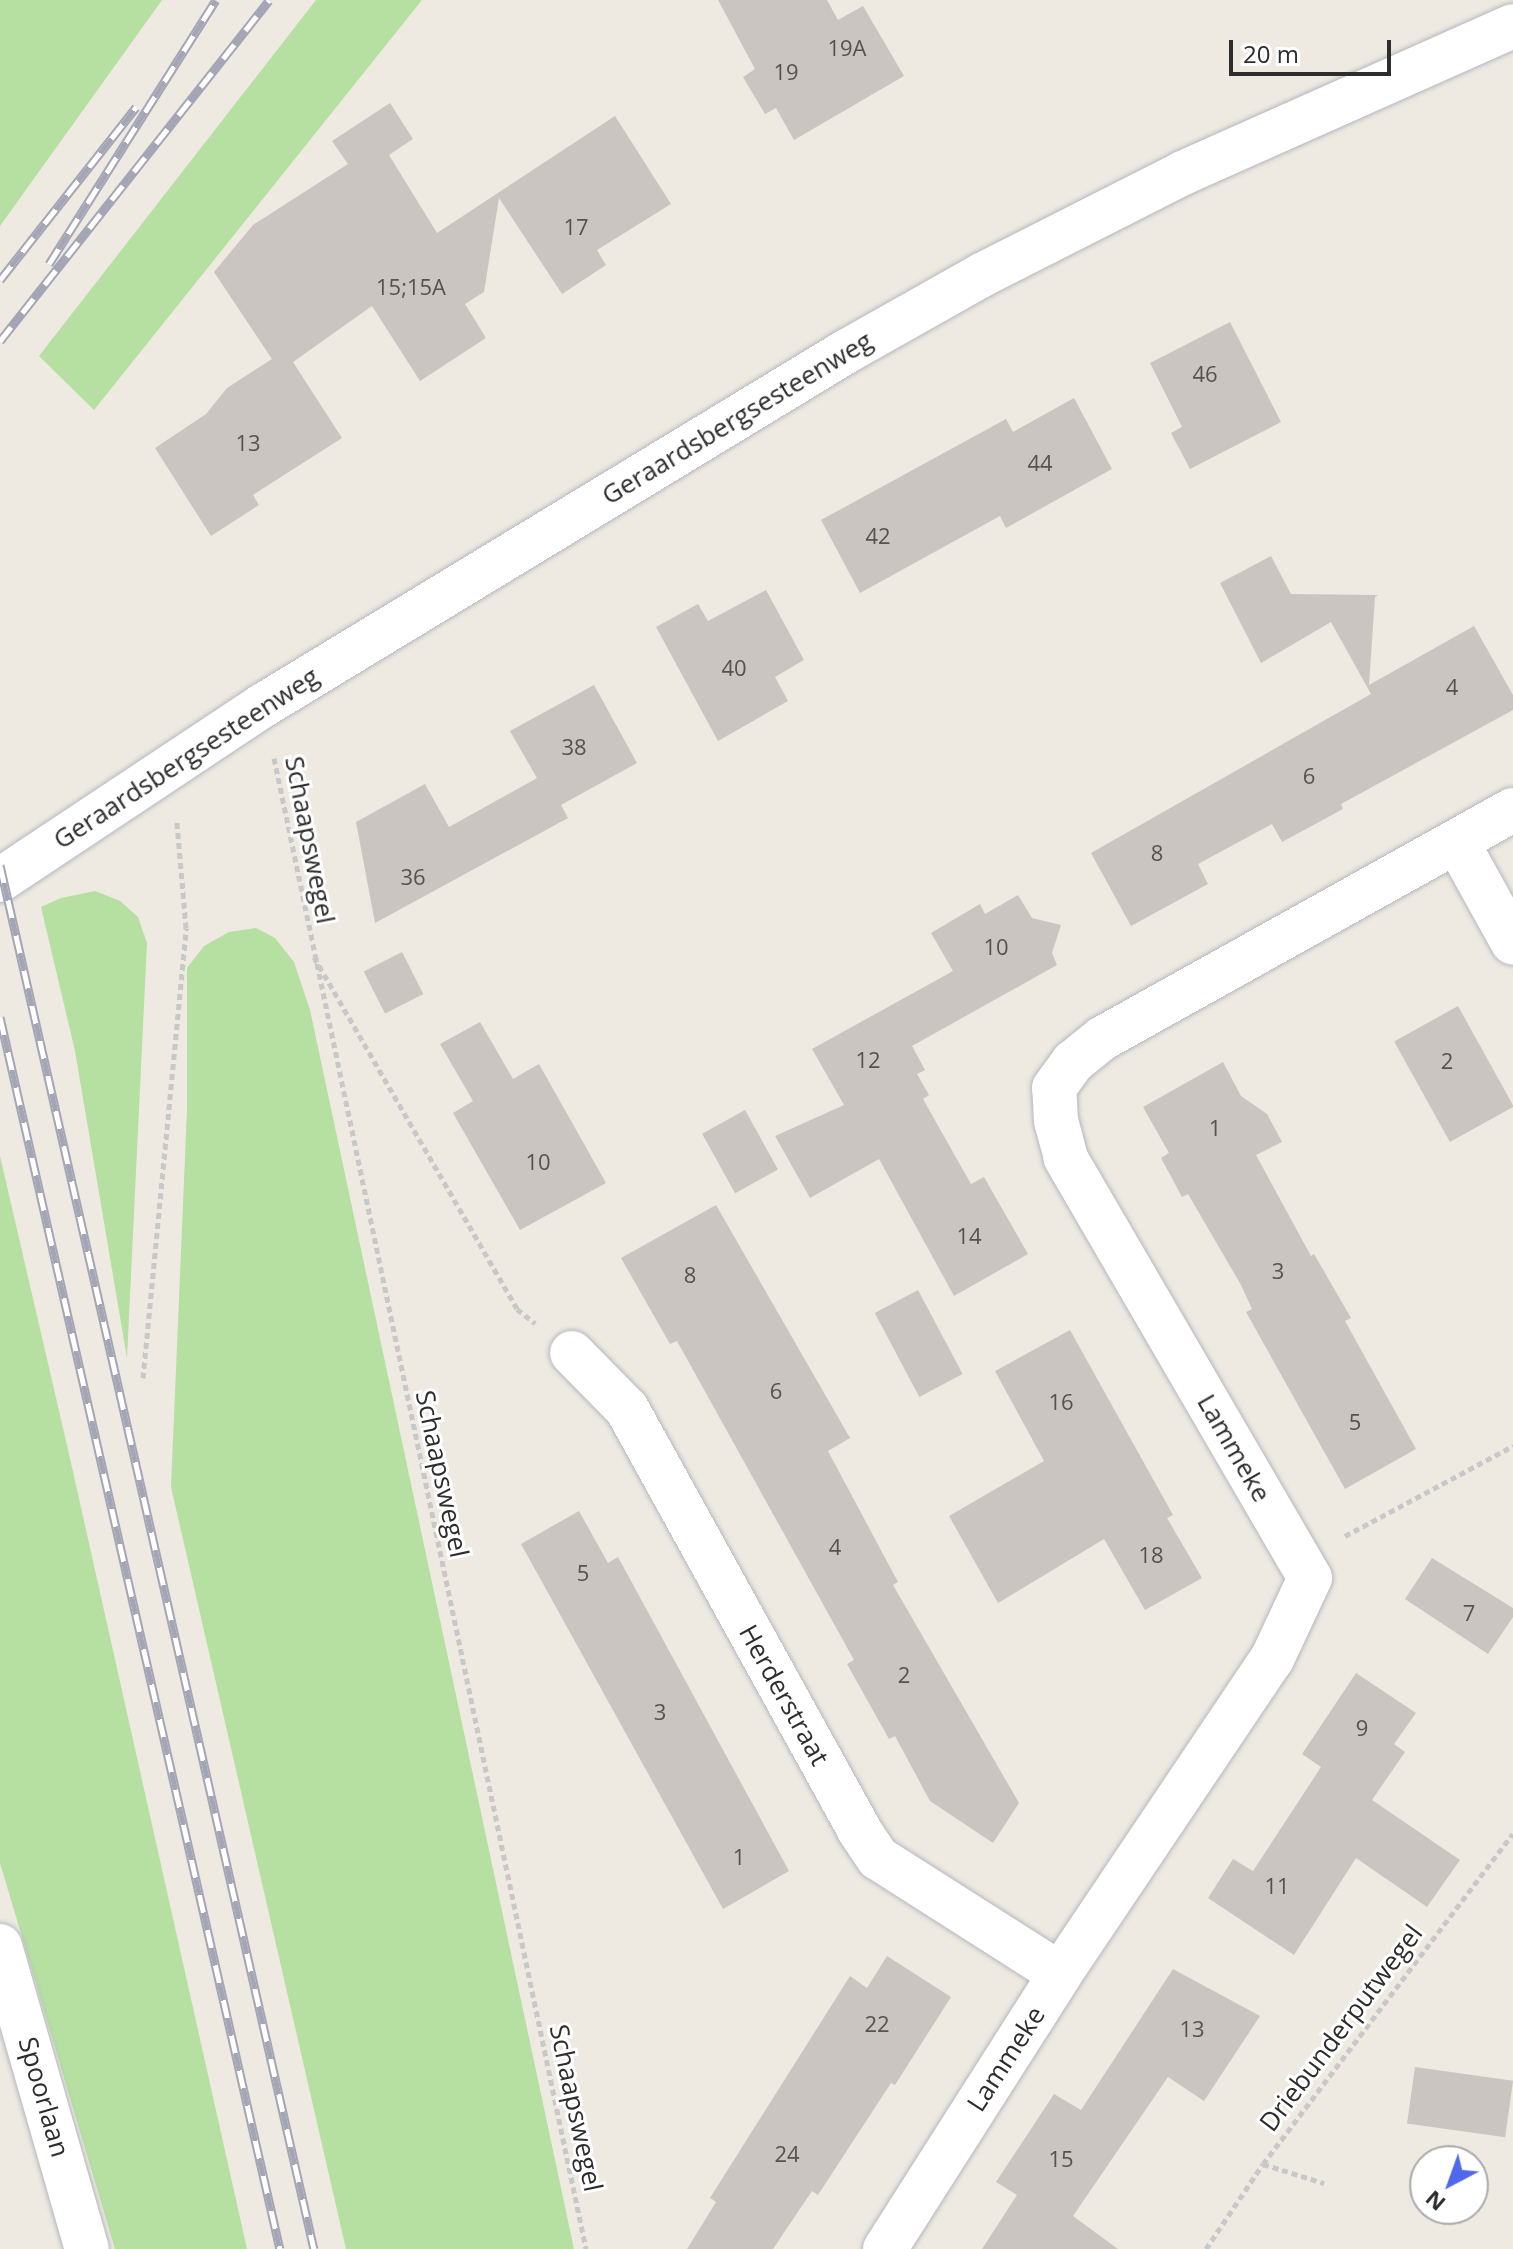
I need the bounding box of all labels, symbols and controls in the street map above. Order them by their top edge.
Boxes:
scale bar [1233,24,1395,74]
house number: 19A [827,35,867,61]
text: 20 m [1243,37,1299,70]
house number: 19 [773,59,799,85]
house number: 17 [563,214,589,240]
house number: 15;15A [376,274,446,300]
street label: Geraardsbergsesteenweg [596,325,878,511]
house number: 46 [1192,361,1218,387]
house number: 13 [235,430,261,456]
house number: 44 [1027,450,1053,476]
house number: 42 [865,523,891,549]
house number: 40 [721,655,747,681]
street label: Geraardsbergsesteenweg [48,661,324,855]
house number: 4 [1446,674,1458,700]
house number: 38 [561,734,587,760]
street label: Schaapswegel [278,754,342,926]
house number: 6 [1303,763,1315,789]
house number: 8 [1151,840,1163,866]
house number: 36 [400,864,426,890]
house number: 10 [983,934,1009,960]
house number: 12 [855,1047,881,1073]
house number: 2 [1441,1048,1453,1074]
house number: 1 [1209,1115,1221,1141]
house number: 10 [525,1149,551,1175]
house number: 14 [956,1223,982,1249]
house number: 3 [1272,1258,1284,1284]
house number: 8 [684,1262,696,1288]
house number: 6 [770,1378,782,1404]
street label: Schaapswegel [409,1388,475,1560]
house number: 16 [1048,1389,1074,1415]
street label: Lammeke [1191,1389,1277,1507]
house number: 5 [1349,1409,1361,1435]
house number: 4 [829,1534,841,1560]
house number: 18 [1138,1542,1164,1568]
house number: 5 [577,1560,589,1586]
house number: 7 [1463,1600,1475,1626]
street label: Herderstraat [733,1619,835,1771]
house number: 2 [898,1662,910,1688]
house number: 3 [654,1699,666,1725]
house number: 9 [1356,1715,1368,1741]
house number: 1 [733,1844,745,1870]
house number: 11 [1264,1873,1290,1899]
street label: Driebunderputwegel [1253,1918,1429,2138]
street label: Lammeke [961,2001,1051,2117]
house number: 22 [864,2011,890,2037]
house number: 13 [1179,2016,1205,2042]
street label: Schaapswegel [543,2022,609,2194]
street label: Spoorlaan [12,2033,76,2161]
house number: 24 [774,2141,800,2167]
north arrow [1409,2145,1489,2225]
house number: 15 [1048,2146,1074,2172]
text: N [1418,2184,1451,2219]

